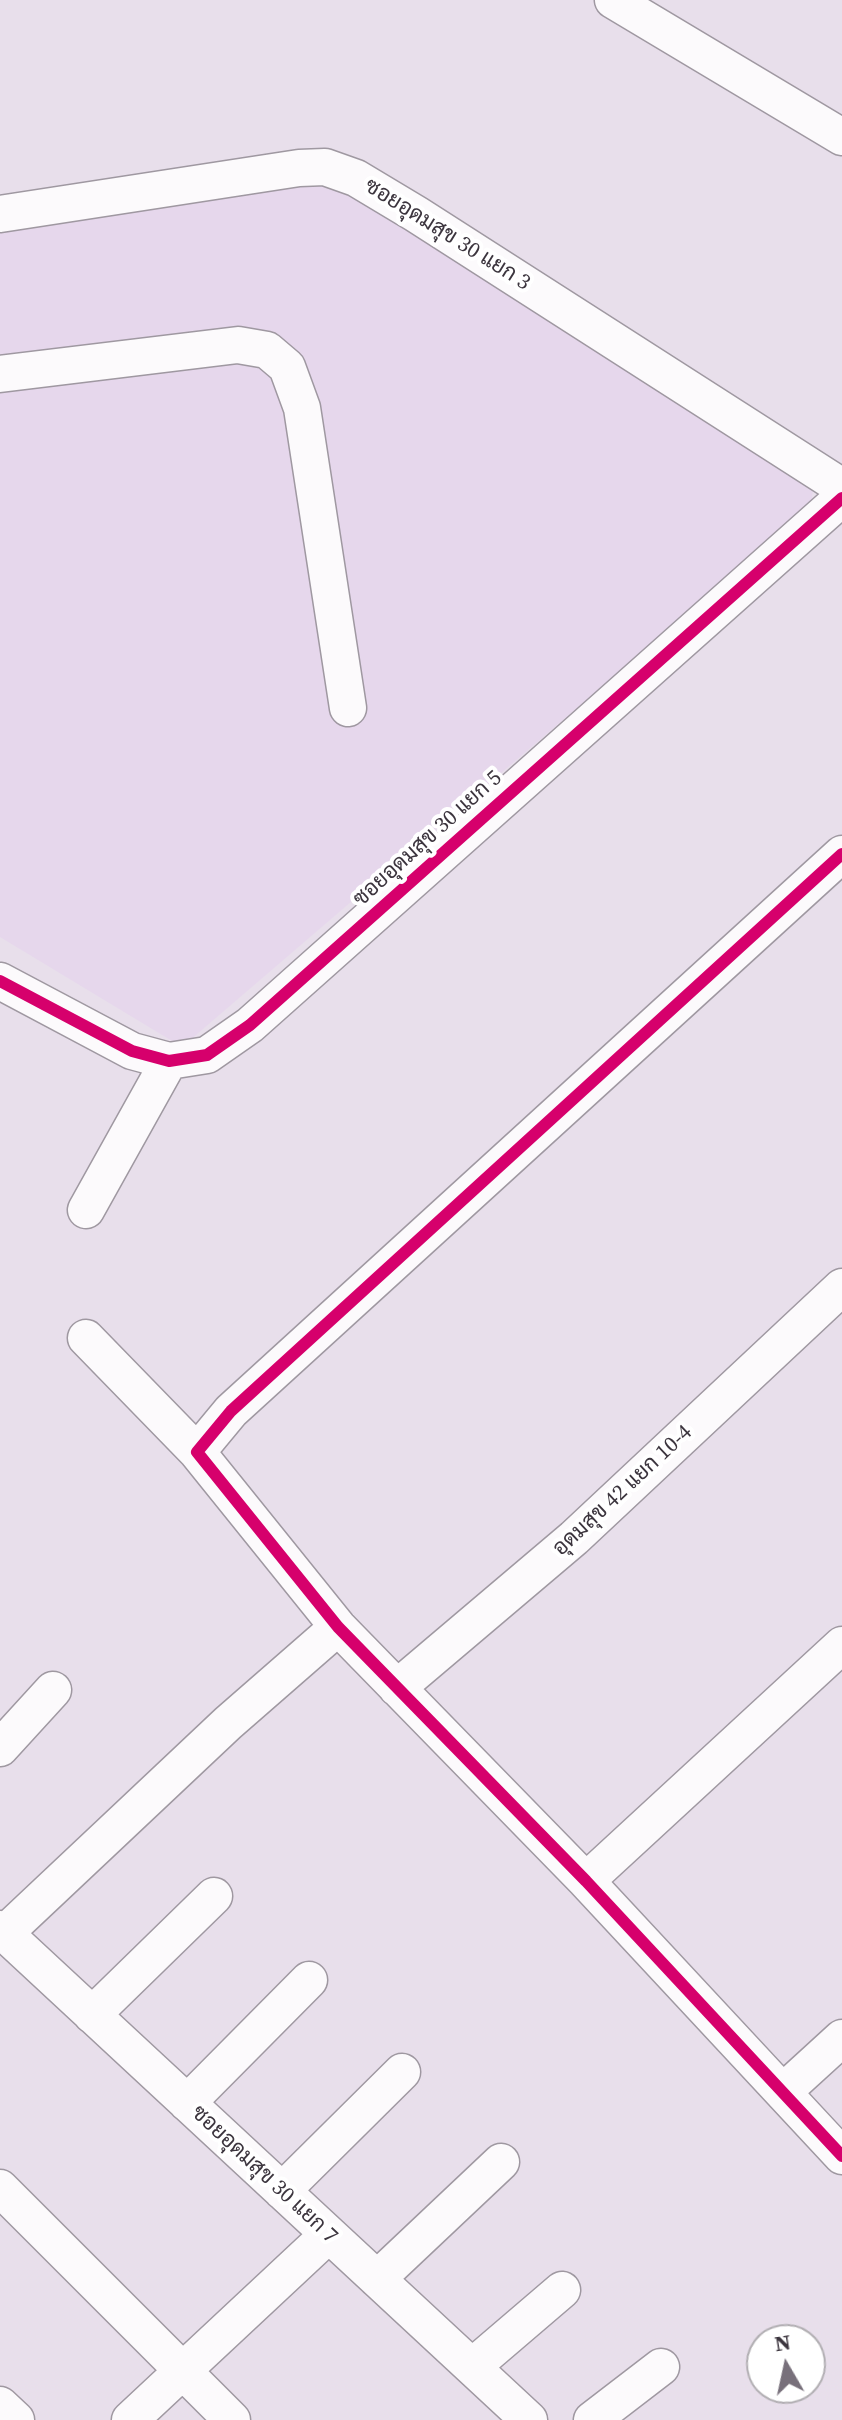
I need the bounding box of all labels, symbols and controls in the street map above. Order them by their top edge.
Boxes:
street label: ซอยอุดมสุข 30 แยก 3 [359,173,535,297]
street label: ซอยอุดมสุข 30 แยก 5 [348,765,508,913]
street label: อุดมสุข 42 แยก 10-4 [548,1420,698,1562]
street label: ซอยอุดมสุข 30 แยก 7 [185,2100,343,2250]
north arrow [746,2324,826,2404]
text: N [772,2326,793,2358]

